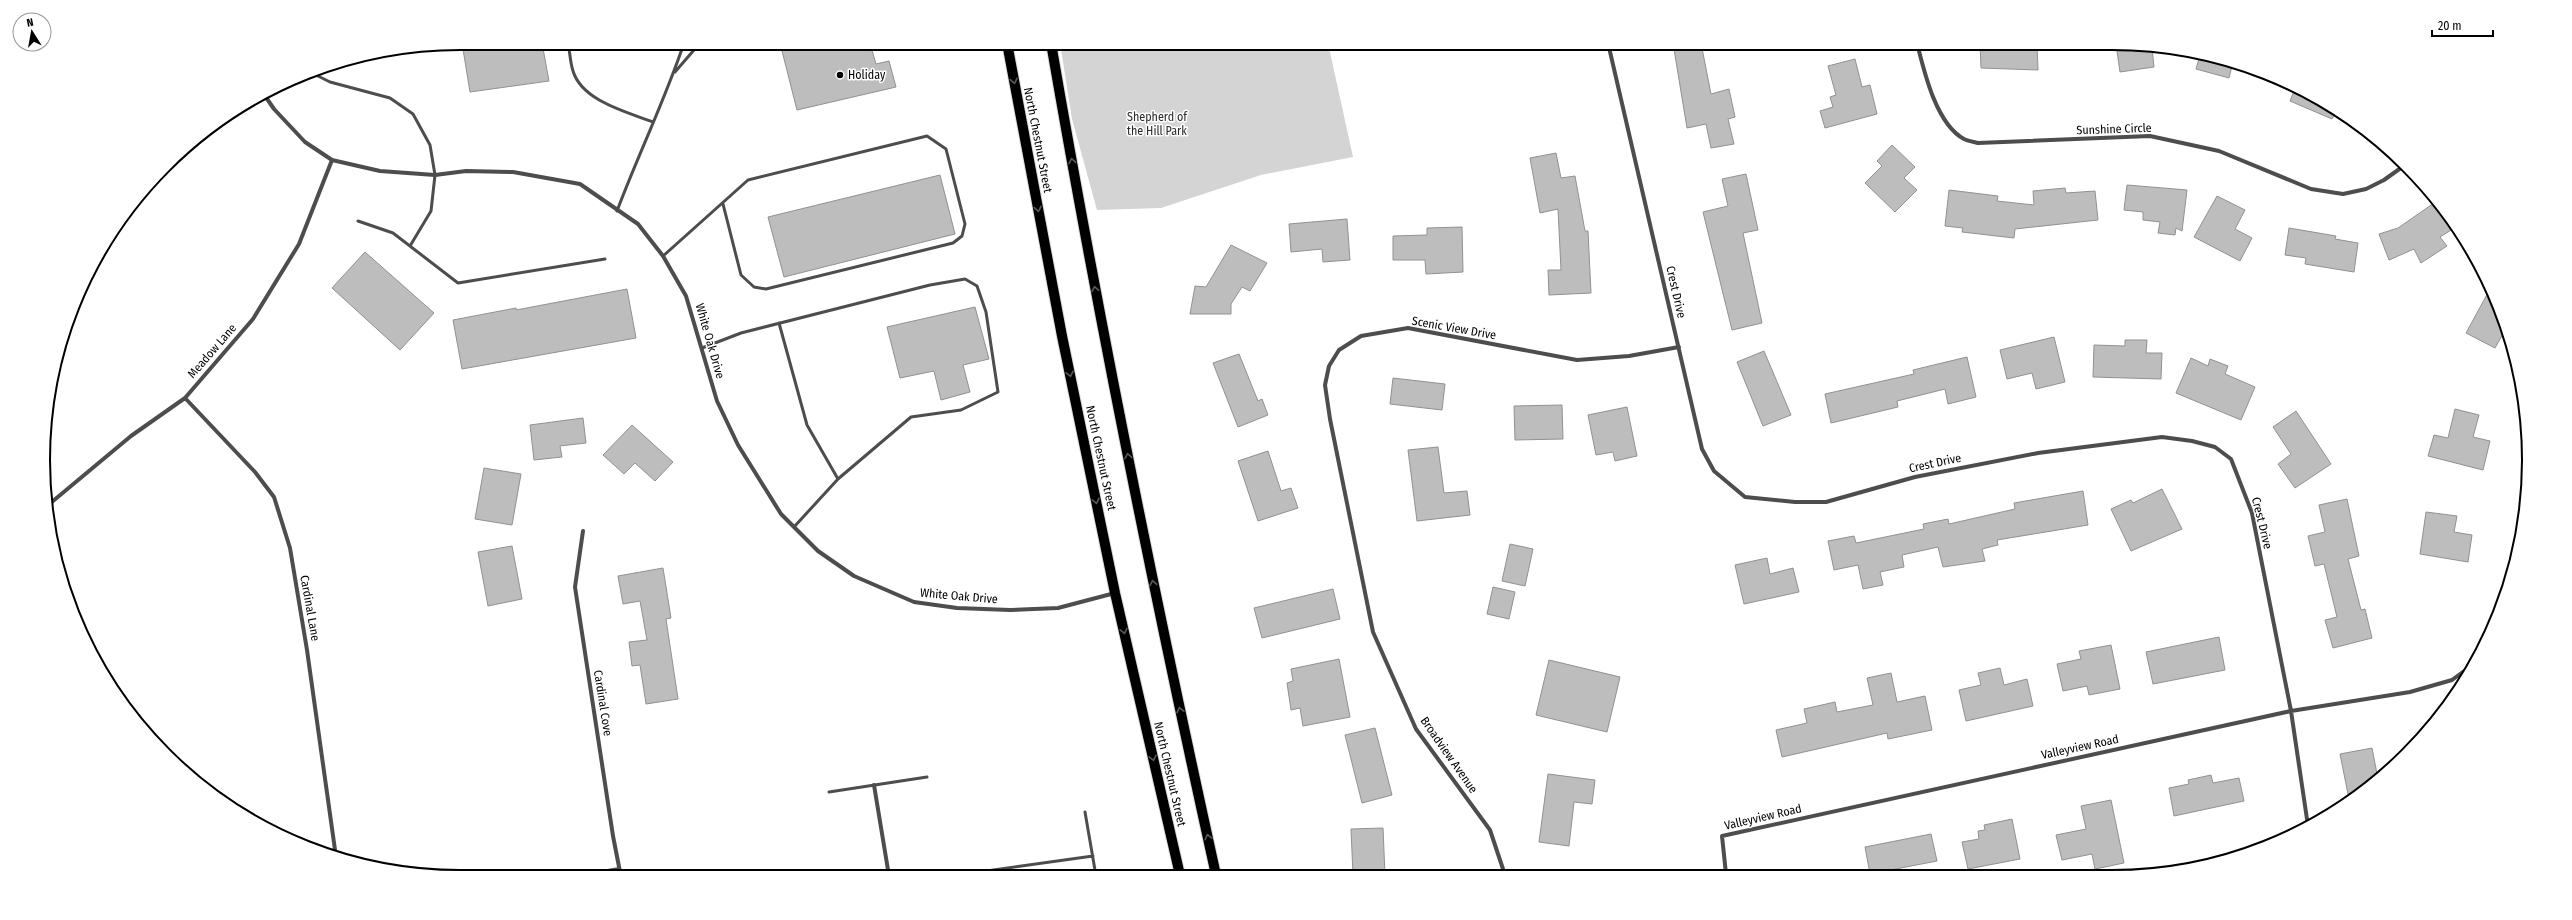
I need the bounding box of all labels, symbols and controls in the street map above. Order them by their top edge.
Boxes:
north arrow [12,12,52,52]
scale bar [2432,12,2493,38]
text: N [26,16,35,30]
text: 20 m [2438,19,2462,33]
place label: Holiday [848,68,886,82]
marker: Holiday [835,70,845,80]
one-way arrow [1009,78,1018,85]
street label: North Chestnut Street [1021,86,1055,194]
park label: Shepherd of the Hill Park [1127,110,1188,138]
street label: Sunshine Circle [2076,121,2152,137]
one-way arrow [1068,158,1077,164]
one-way arrow [1034,206,1042,212]
street label: Crest Drive [1663,265,1689,319]
one-way arrow [1091,286,1100,292]
street label: White Oak Drive [693,302,727,380]
street label: Scenic View Drive [1411,314,1497,342]
street label: Meadow Lane [185,321,239,381]
one-way arrow [1066,371,1074,377]
street label: North Chestnut Street [1083,404,1119,512]
street label: Crest Drive [1908,451,1962,475]
one-way arrow [1124,453,1132,459]
street label: Crest Drive [2249,496,2275,550]
one-way arrow [1092,498,1100,504]
street label: Cardinal Lane [297,574,323,642]
one-way arrow [1149,580,1158,586]
street label: White Oak Drive [920,586,998,606]
one-way arrow [1119,628,1127,635]
street label: Cardinal Cove [591,669,615,737]
one-way arrow [1176,707,1184,714]
street label: Broadview Avenue [1417,714,1481,796]
street label: North Chestnut Street [1151,720,1189,828]
street label: Valleyview Road [2040,732,2120,762]
one-way arrow [1148,755,1156,761]
street label: Valleyview Road [1723,801,1803,833]
one-way arrow [1204,834,1212,841]

